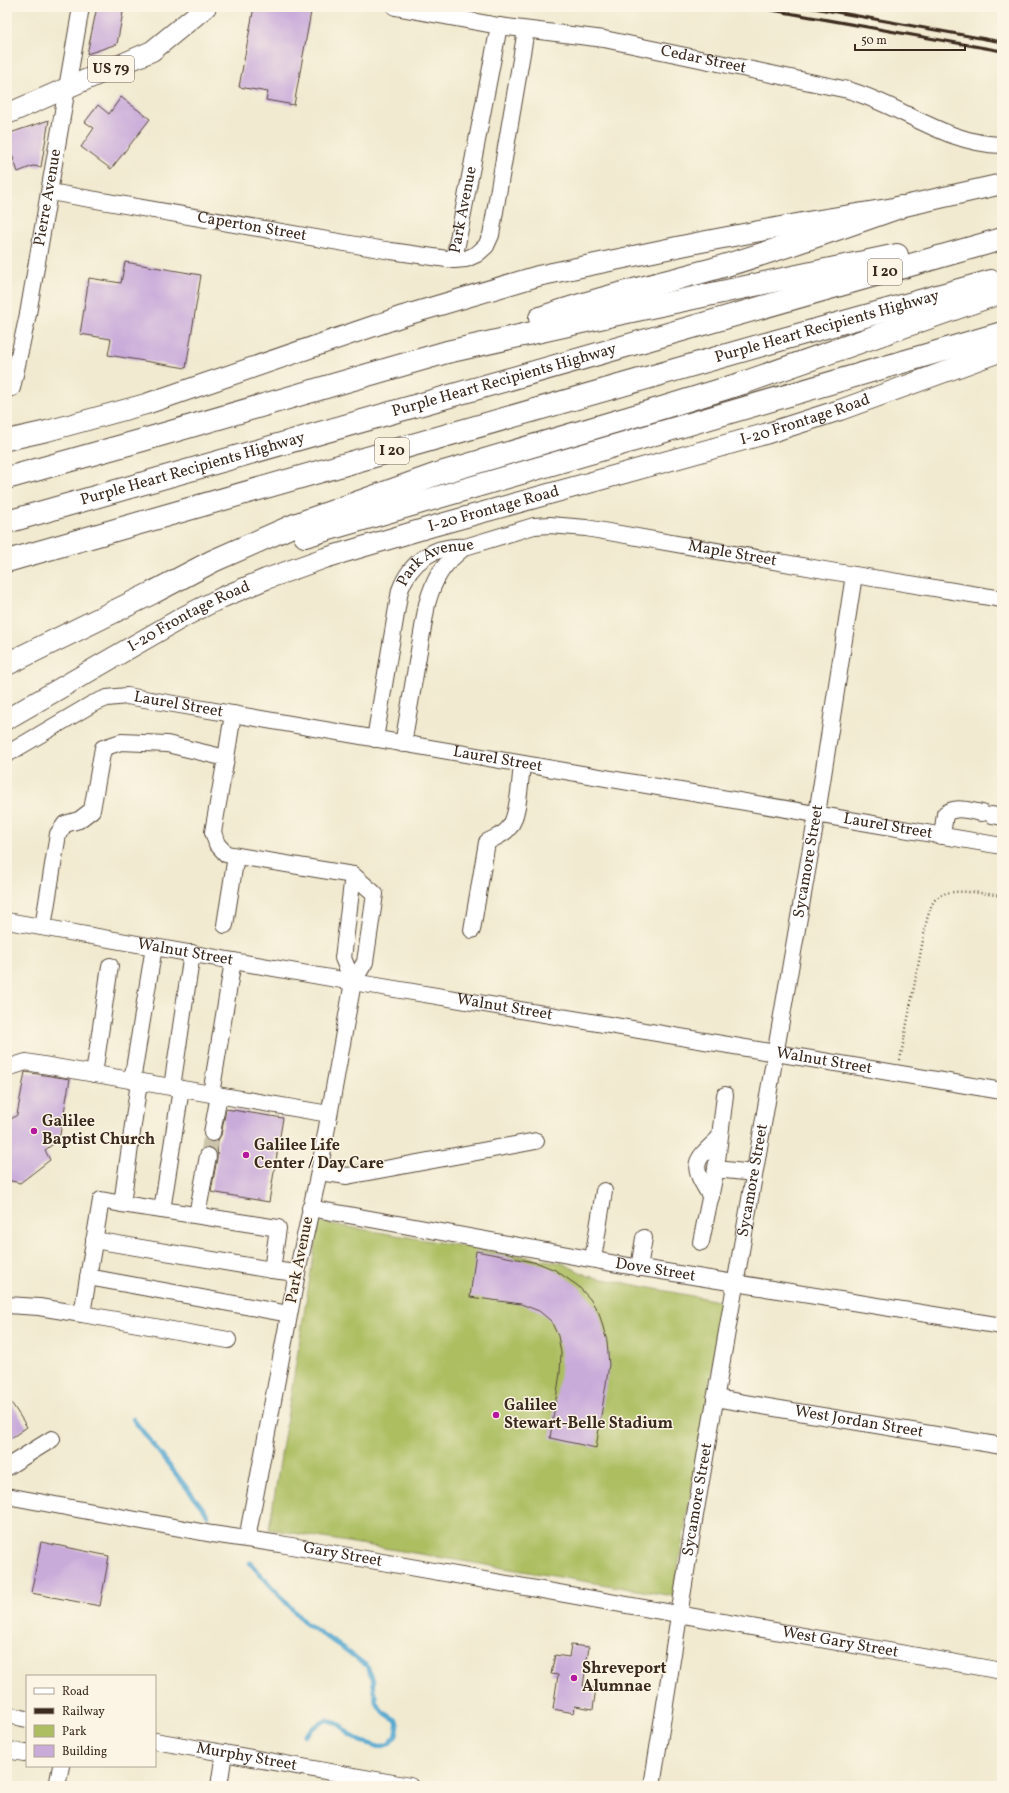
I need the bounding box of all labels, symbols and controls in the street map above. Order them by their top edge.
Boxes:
scale bar [855,26,965,52]
text: 50 m [861,33,887,49]
street label: Cedar Street [659,40,749,80]
road number: US 79 [88,56,134,82]
street label: Pierre Avenue [29,147,67,248]
street label: Park Avenue [444,164,483,255]
street label: Caperton Street [196,207,309,247]
road number: I 20 [868,259,902,285]
street label: Purple Heart Recipients Highway [712,285,942,369]
street label: Purple Heart Recipients Highway [389,338,619,423]
street label: I-20 Frontage Road [738,389,873,451]
street label: Purple Heart Recipients Highway [78,427,308,512]
road number: I 20 [375,438,409,464]
street label: I-20 Frontage Road [426,481,562,538]
street label: Park Avenue [392,534,477,591]
street label: Maple Street [686,535,779,572]
street label: I-20 Frontage Road [124,576,253,658]
street label: Laurel Street [132,686,225,723]
street label: Laurel Street [451,741,544,778]
street label: Sycamore Street [788,803,829,920]
street label: Laurel Street [842,808,935,845]
street label: Walnut Street [136,933,235,972]
street label: Walnut Street [455,989,555,1026]
street label: Walnut Street [774,1042,874,1080]
place label: Galilee Baptist Church [42,1111,155,1151]
street label: Sycamore Street [733,1122,774,1239]
marker: Galilee Baptist Church [29,1126,39,1136]
place label: Galilee Life Center / Day Care [254,1135,384,1175]
marker: Galilee Life Center / Day Care [241,1150,251,1160]
street label: Park Avenue [281,1215,319,1305]
street label: Dove Street [614,1253,698,1288]
place label: Galilee Stewart-Belle Stadium [504,1395,673,1435]
street label: West Jordan Street [793,1400,925,1444]
marker: Galilee Stewart-Belle Stadium [491,1410,501,1420]
street label: Sycamore Street [678,1441,718,1558]
street label: Gary Street [302,1537,384,1573]
street label: West Gary Street [780,1621,900,1664]
place label: Shreveport Alumnae [582,1658,667,1698]
marker: Shreveport Alumnae [569,1673,579,1683]
legend [26,1675,156,1767]
text: Road [62,1684,89,1700]
text: Railway [62,1704,105,1720]
text: Park [62,1724,87,1740]
street label: Murphy Street [195,1737,299,1777]
text: Building [62,1744,107,1760]

